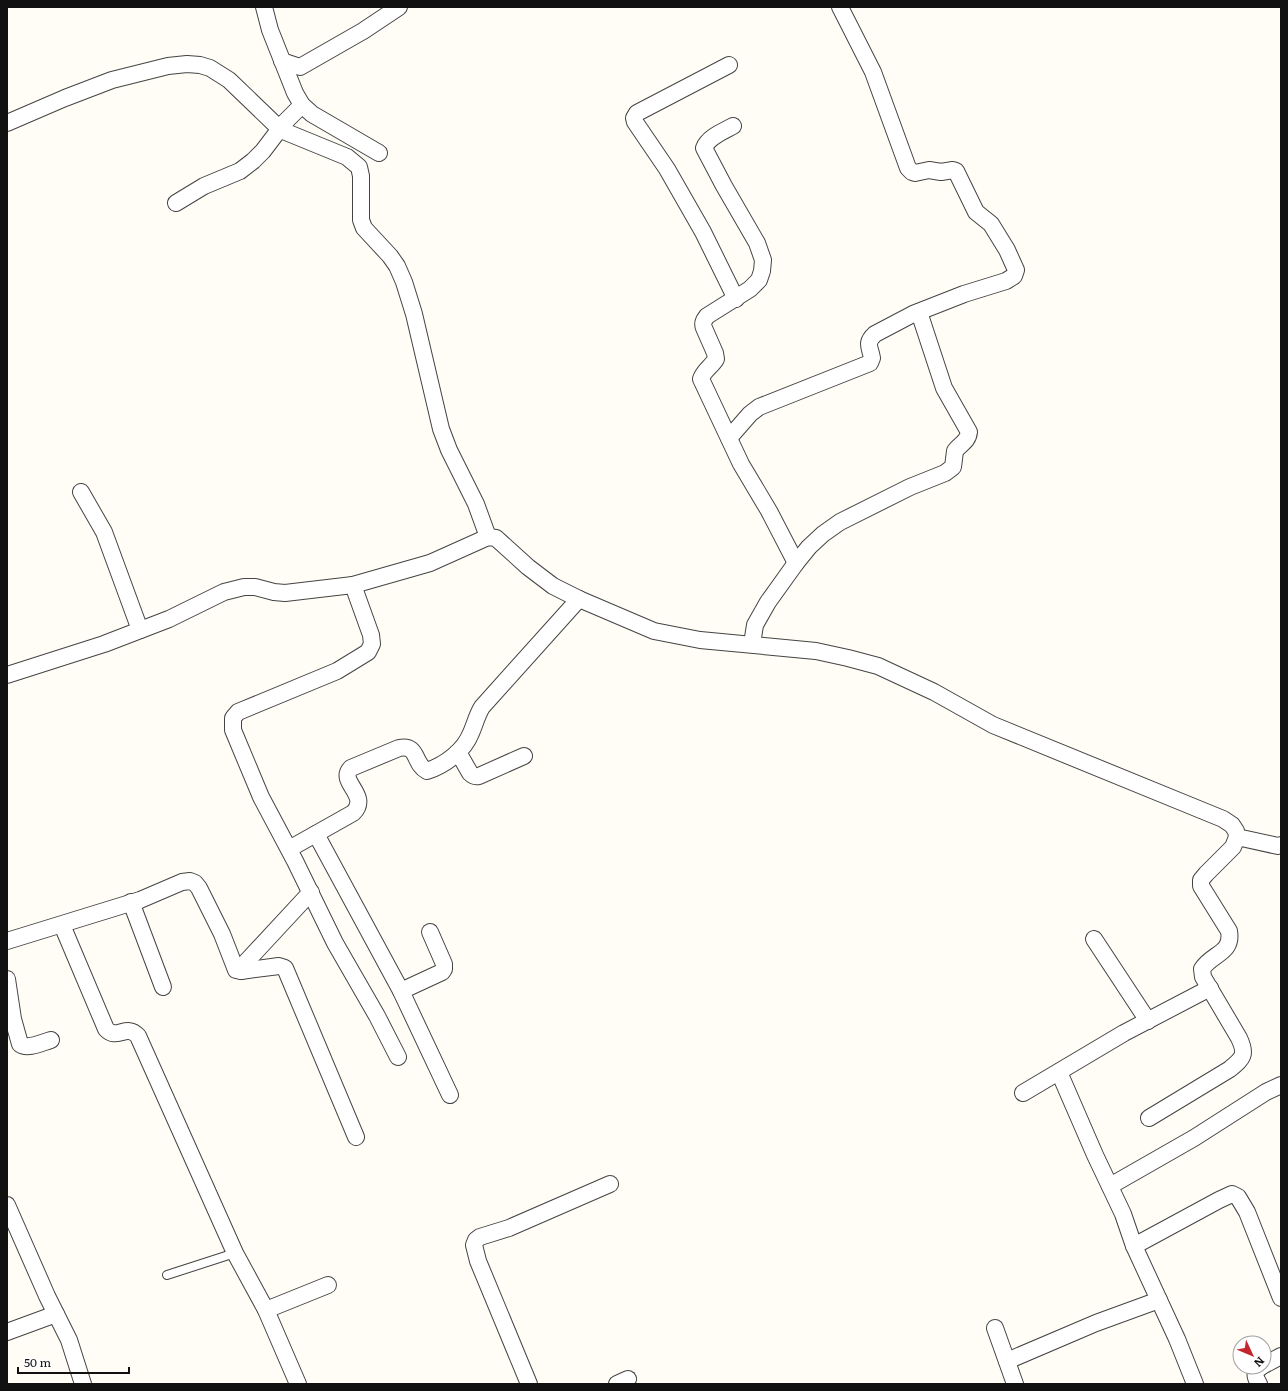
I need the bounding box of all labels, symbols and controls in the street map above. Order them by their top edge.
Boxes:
north arrow [1232,1335,1272,1375]
scale bar [18,1349,129,1375]
text: 50 m [24,1353,51,1371]
text: N [1251,1354,1269,1372]

